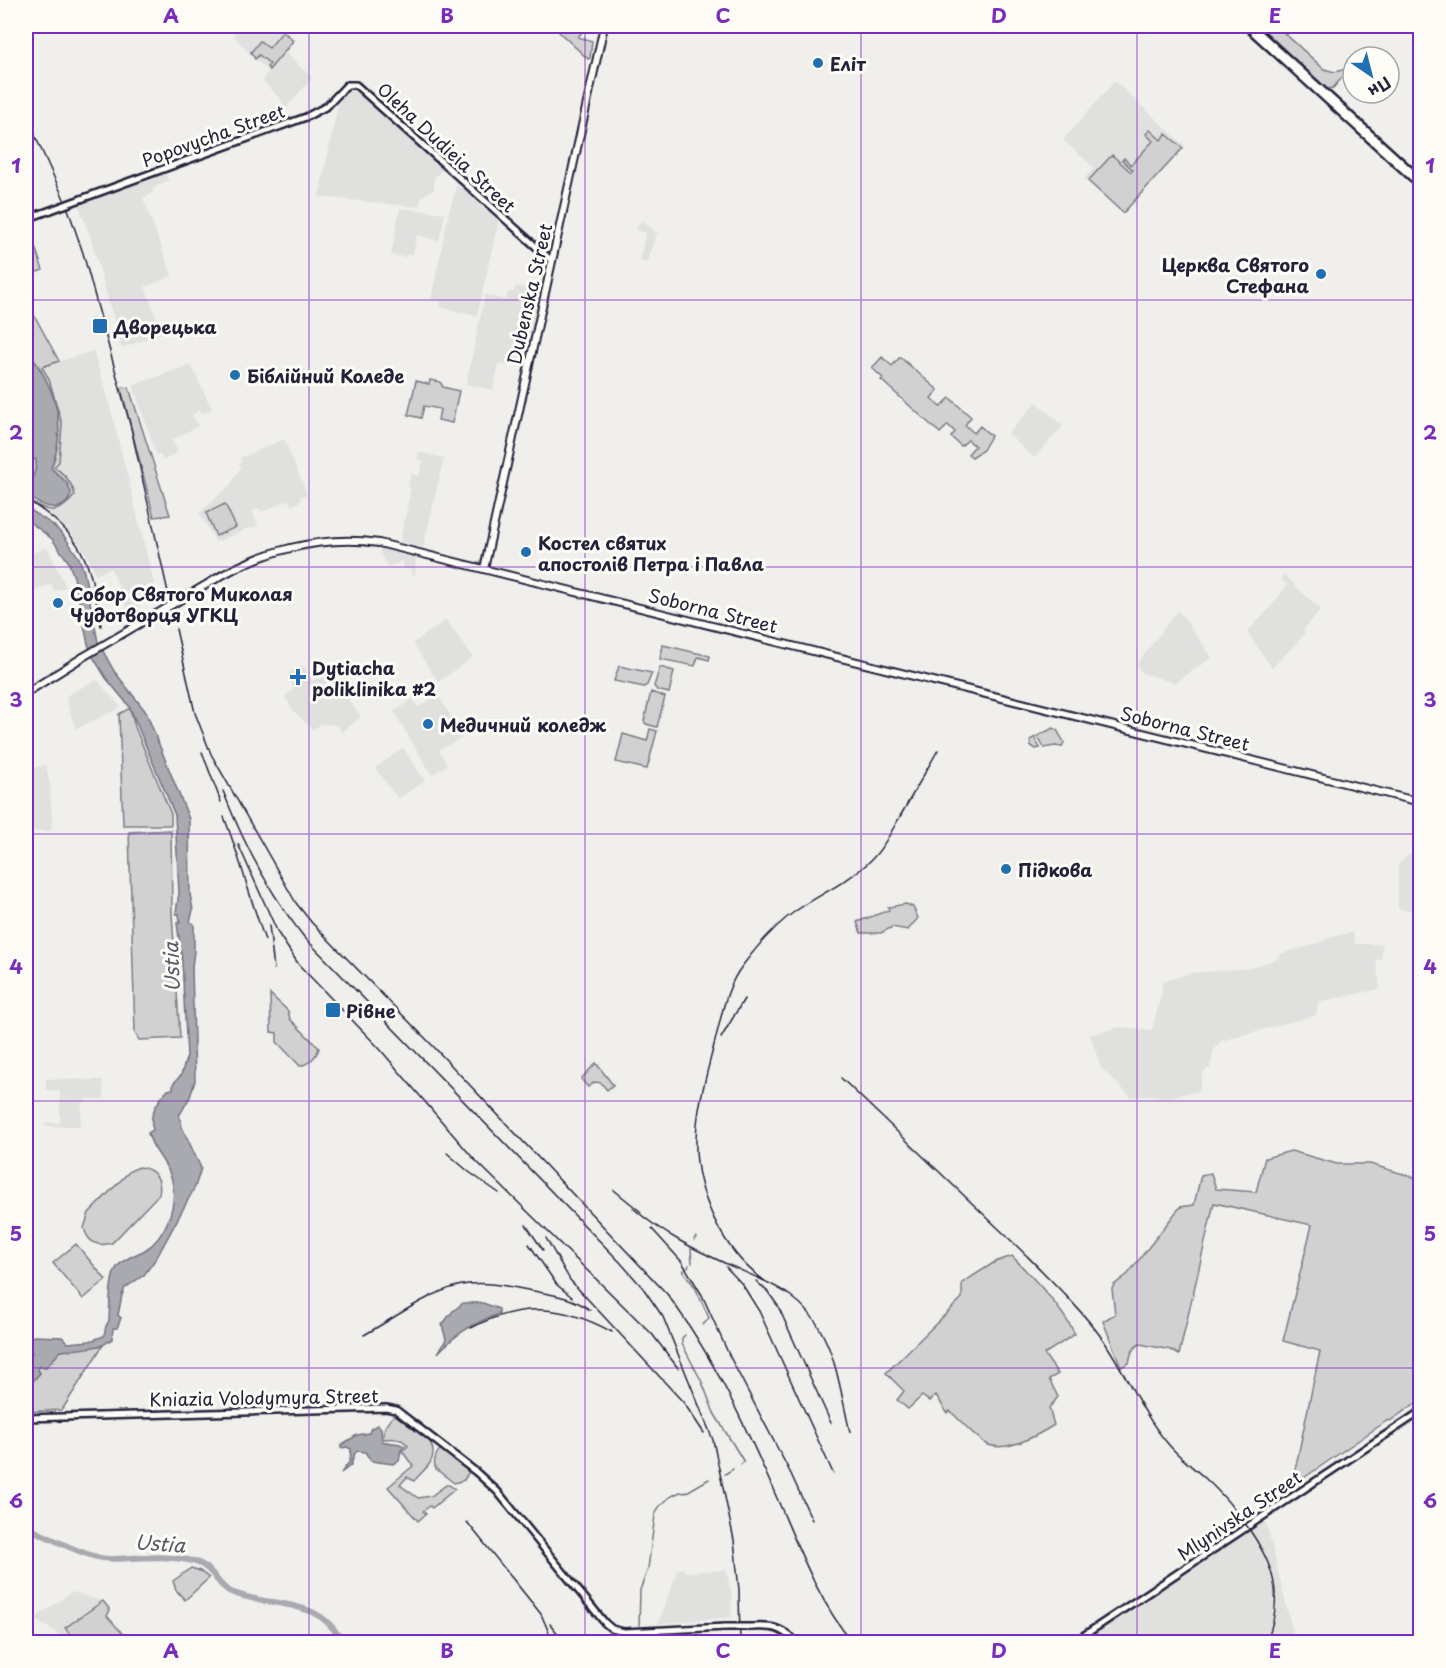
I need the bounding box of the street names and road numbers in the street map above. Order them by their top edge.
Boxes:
street label: Oleha Dudieia Street [372,75,522,219]
street label: Popovycha Street [138,97,288,173]
street label: Dubenska Street [500,220,558,367]
street label: Soborna Street [646,581,780,639]
street label: Soborna Street [1118,699,1252,757]
street label: Kniazia Volodymyra Street [149,1382,379,1412]
street label: Mlynivska Street [1172,1463,1307,1567]

